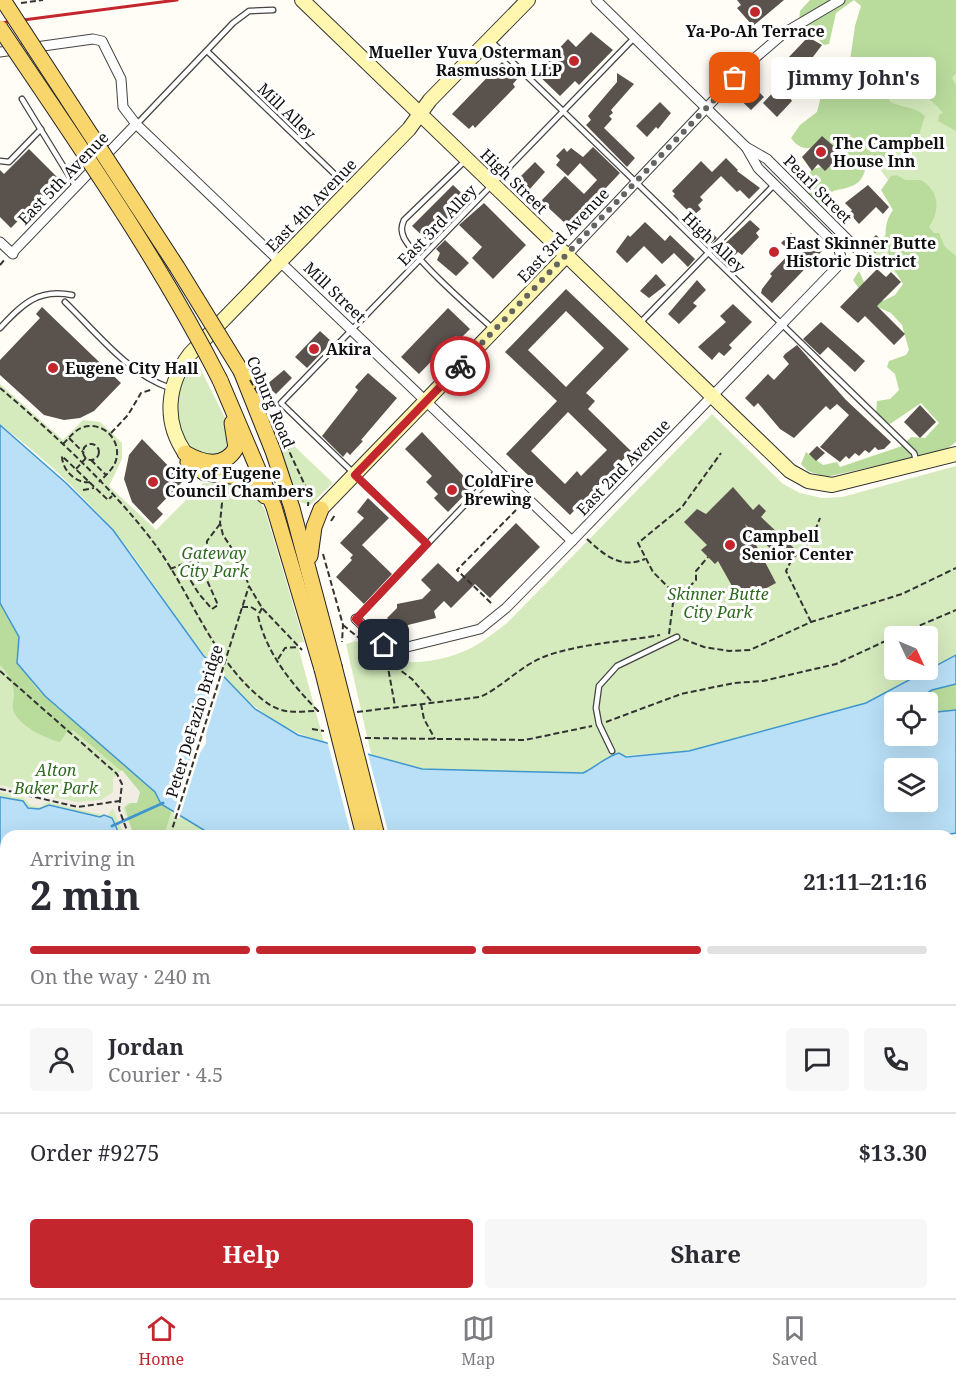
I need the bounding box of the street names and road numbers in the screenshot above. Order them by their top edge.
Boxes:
street label: Mill Alley [253,78,322,145]
street label: East 5th Avenue [13,126,113,230]
street label: High Street [476,143,553,219]
street label: Pearl Street [779,150,857,228]
street label: East 4th Avenue [261,153,361,257]
street label: East 3rd Alley [393,179,482,270]
street label: East 3rd Avenue [512,183,614,287]
street label: High Alley [678,206,751,278]
street label: Mill Street [299,257,371,328]
street label: Coburg Road [242,353,300,452]
street label: East 2nd Avenue [571,414,675,520]
street label: Peter DeFazio Bridge [160,642,228,800]

